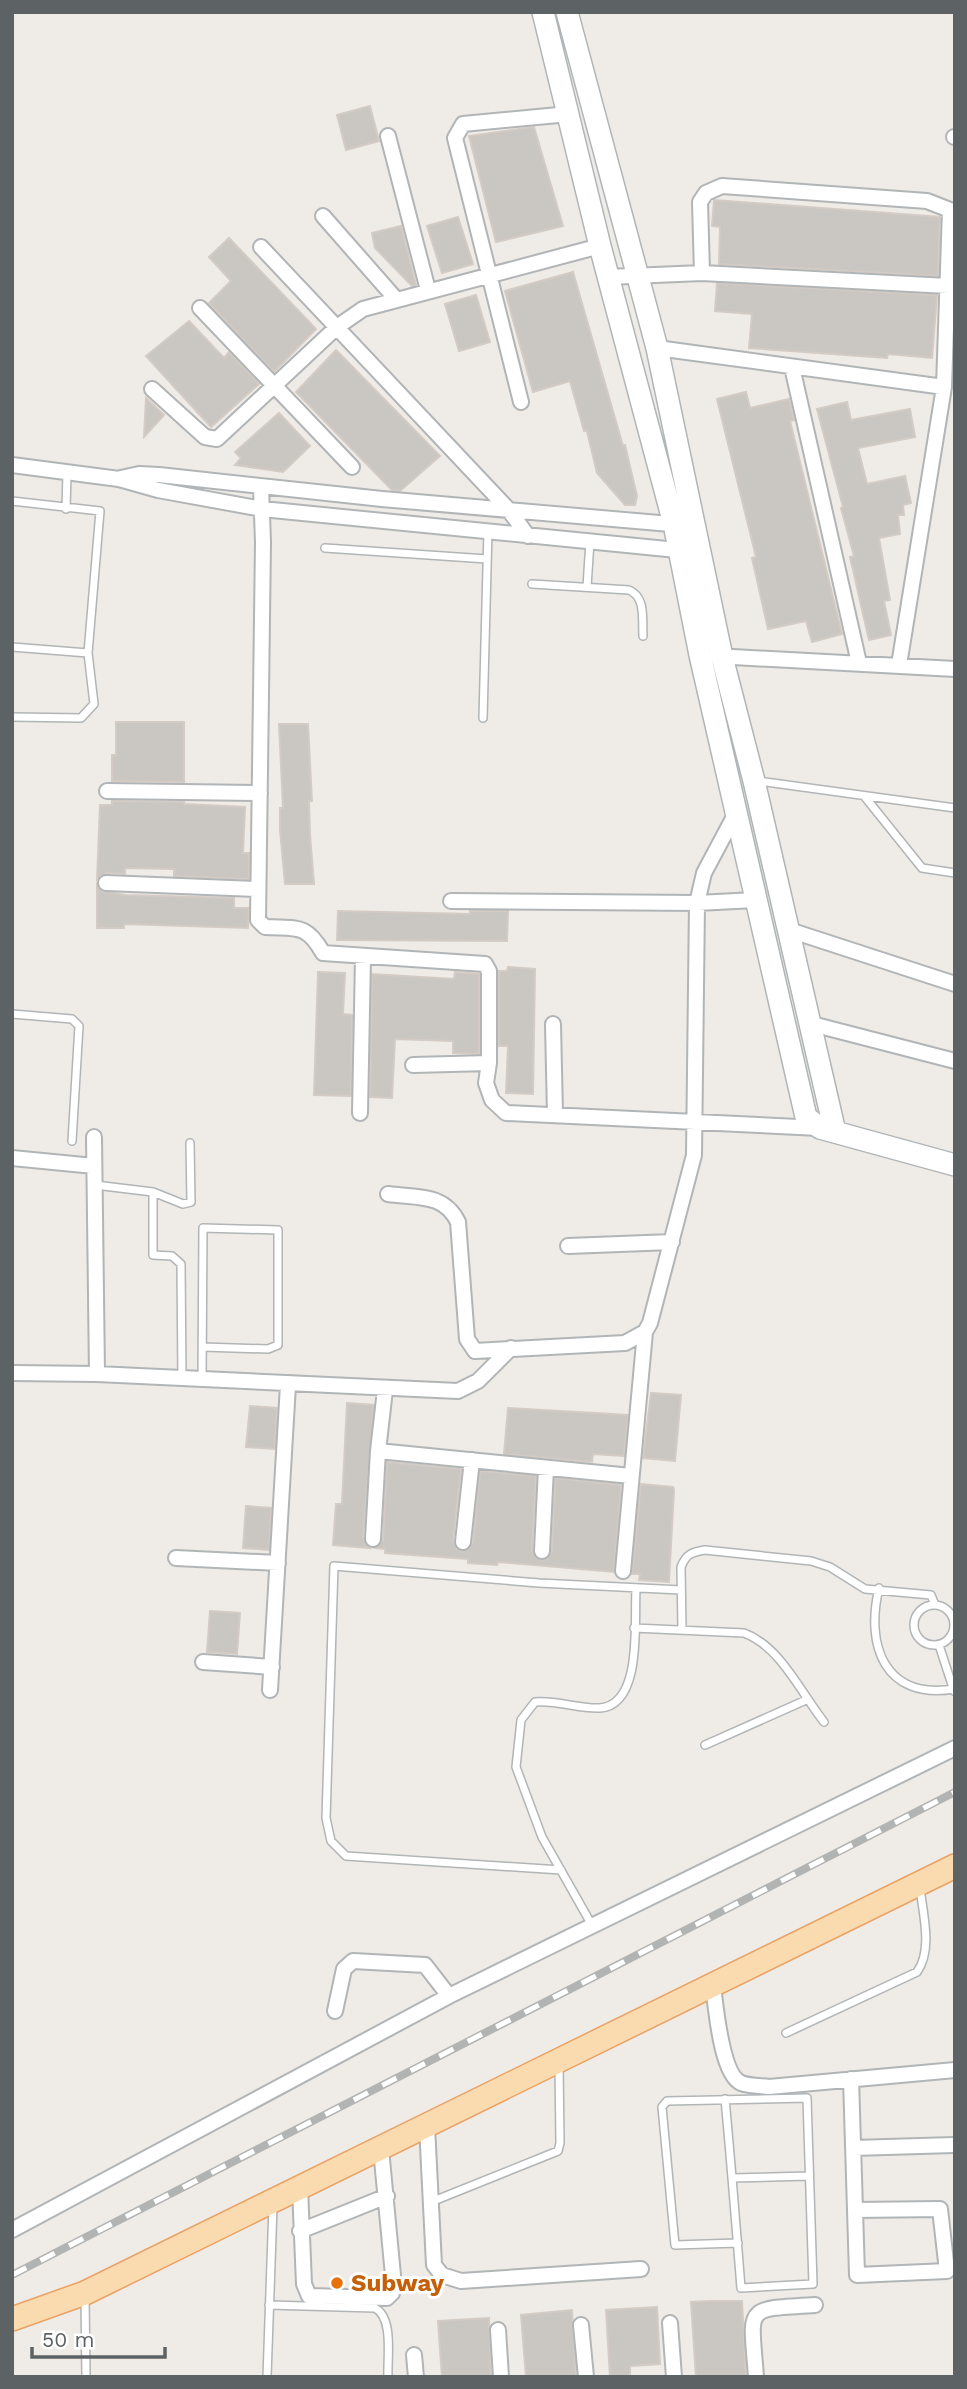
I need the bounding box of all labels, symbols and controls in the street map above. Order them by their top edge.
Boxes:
place label: Subway [351,2269,445,2297]
marker: Subway [329,2275,345,2291]
scale bar [32,2316,164,2360]
text: 50 m [42,2327,94,2352]

